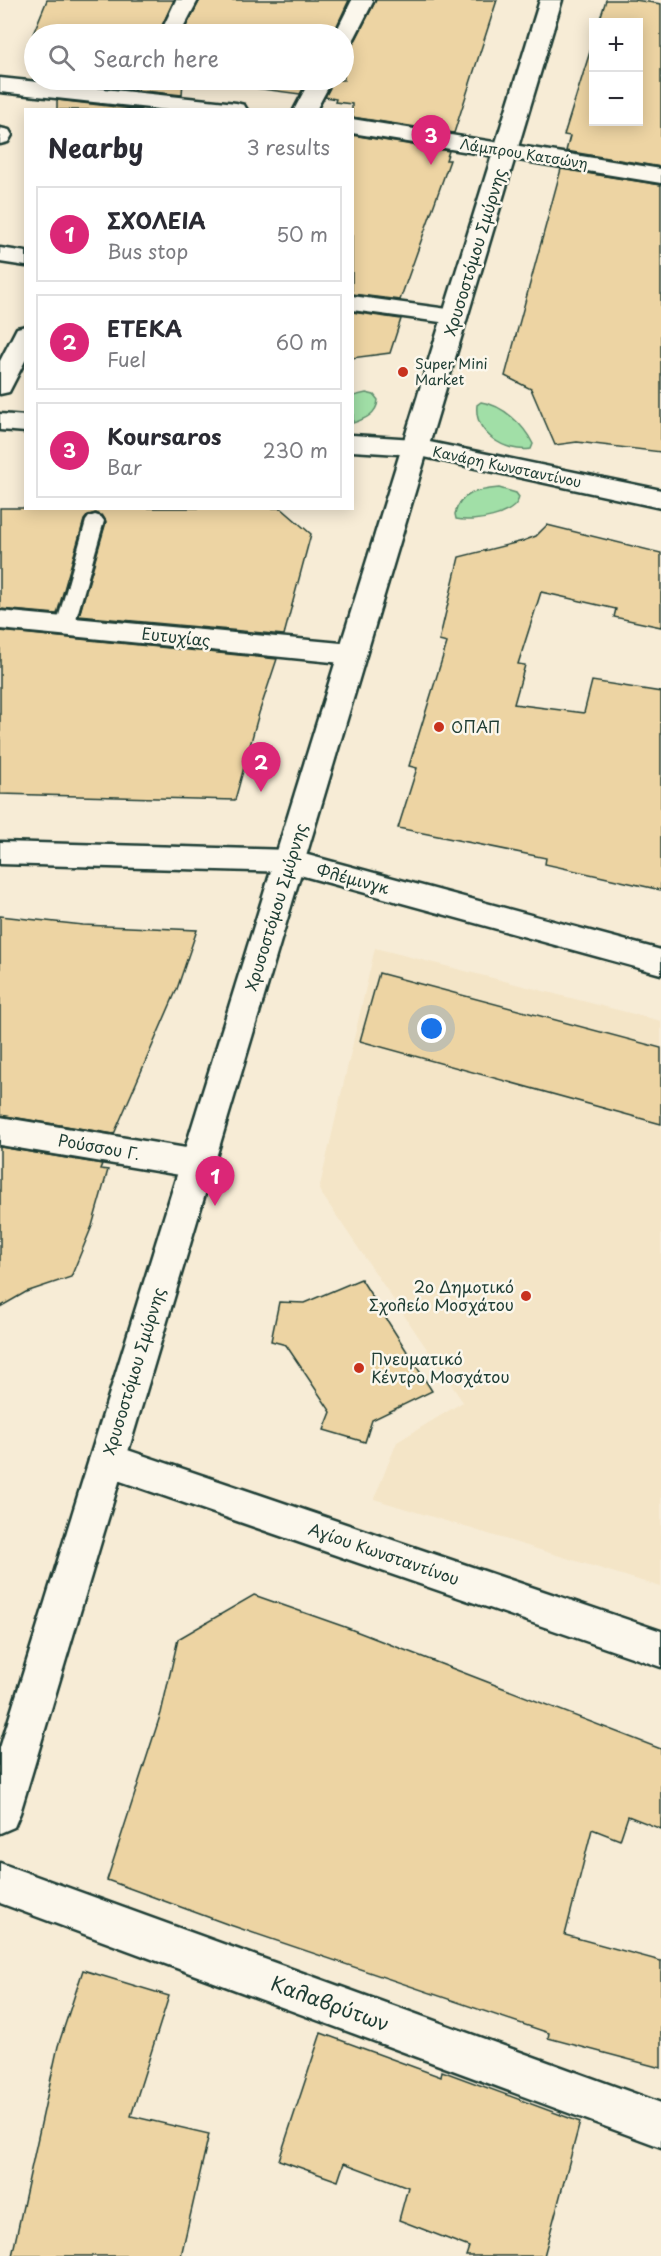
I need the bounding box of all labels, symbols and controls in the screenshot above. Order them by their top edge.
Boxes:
map controls [589,18,643,126]
button: + [589,18,643,72]
search box [24,24,354,90]
icon: search [45,41,78,74]
text: Search here [93,41,219,74]
button: − [589,72,643,126]
pin: 3 [412,116,450,165]
text: Nearby [48,128,143,167]
text: 3 results [247,132,330,162]
street label: Λάμπρου Κατσώνη [459,133,589,174]
street label: Χρυσοστόμου Σμύρνης [437,165,511,338]
text: ΣΧΟΛΕΙΑ [107,203,206,236]
text: 1 [65,219,74,249]
text: 50 m [276,219,328,249]
text: Bus stop [107,236,188,266]
text: ΕΤΕΚΑ [107,311,182,344]
text: 2 [62,327,77,357]
text: 60 m [276,327,328,357]
text: Fuel [107,344,146,374]
place label: Super Mini Market [415,353,488,390]
marker: Super Mini Market [396,365,410,379]
text: Koursaros [107,419,221,452]
text: 3 [63,435,76,465]
text: 230 m [263,435,328,465]
street label: Κανάρη Κωνσταντίνου [431,440,583,493]
text: Bar [107,452,142,482]
street label: Ευτυχίας [141,620,212,652]
place label: ΟΠΑΠ [451,714,500,738]
marker: ΟΠΑΠ [432,720,446,734]
pin: 2 [242,742,280,792]
street label: Χρυσοστόμου Σμύρνης [238,820,312,993]
street label: Φλέμινγκ [314,857,392,899]
your location [417,1014,446,1043]
street label: Ρούσσου Γ. [56,1127,142,1165]
pin: 1 [196,1156,234,1206]
place label: 2ο Δημοτικό Σχολείο Μοσχάτου [369,1274,514,1316]
street label: Χρυσοστόμου Σμύρνης [96,1284,170,1457]
marker: 2ο Δημοτικό Σχολείο Μοσχάτου [519,1289,533,1303]
place label: Πνευματικό Κέντρο Μοσχάτου [371,1346,510,1388]
marker: Πνευματικό Κέντρο Μοσχάτου [352,1361,366,1375]
street label: Αγίου Κωνσταντίνου [306,1516,463,1590]
street label: Καλαβρύτων [267,1968,394,2038]

